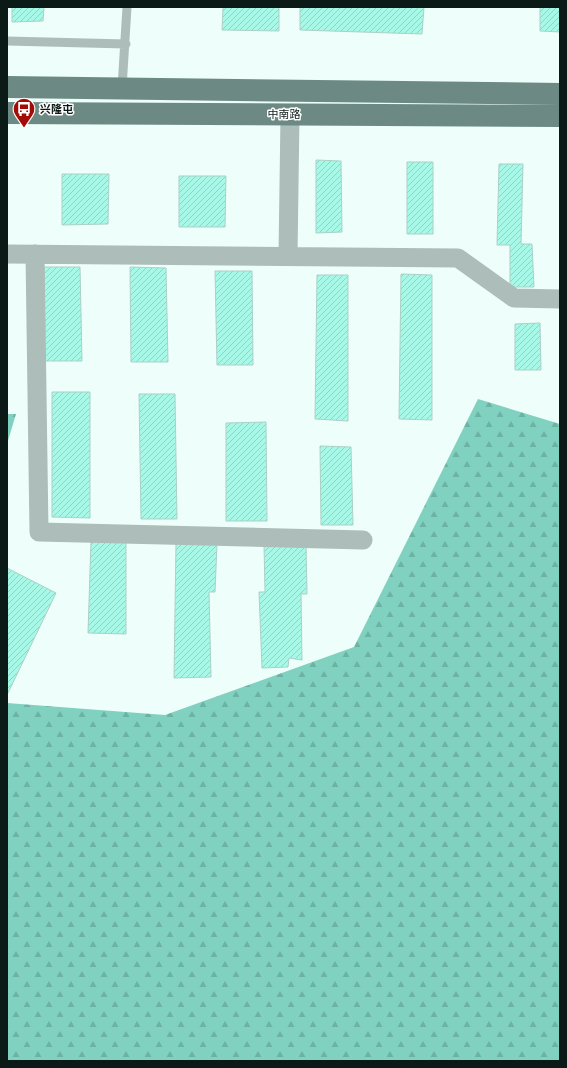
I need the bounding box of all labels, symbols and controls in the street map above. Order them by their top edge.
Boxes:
bus stop icon: 兴隆屯 [11,96,37,129]
place label: 兴隆屯 [40,101,73,116]
street label: 中南路 [268,106,301,121]

